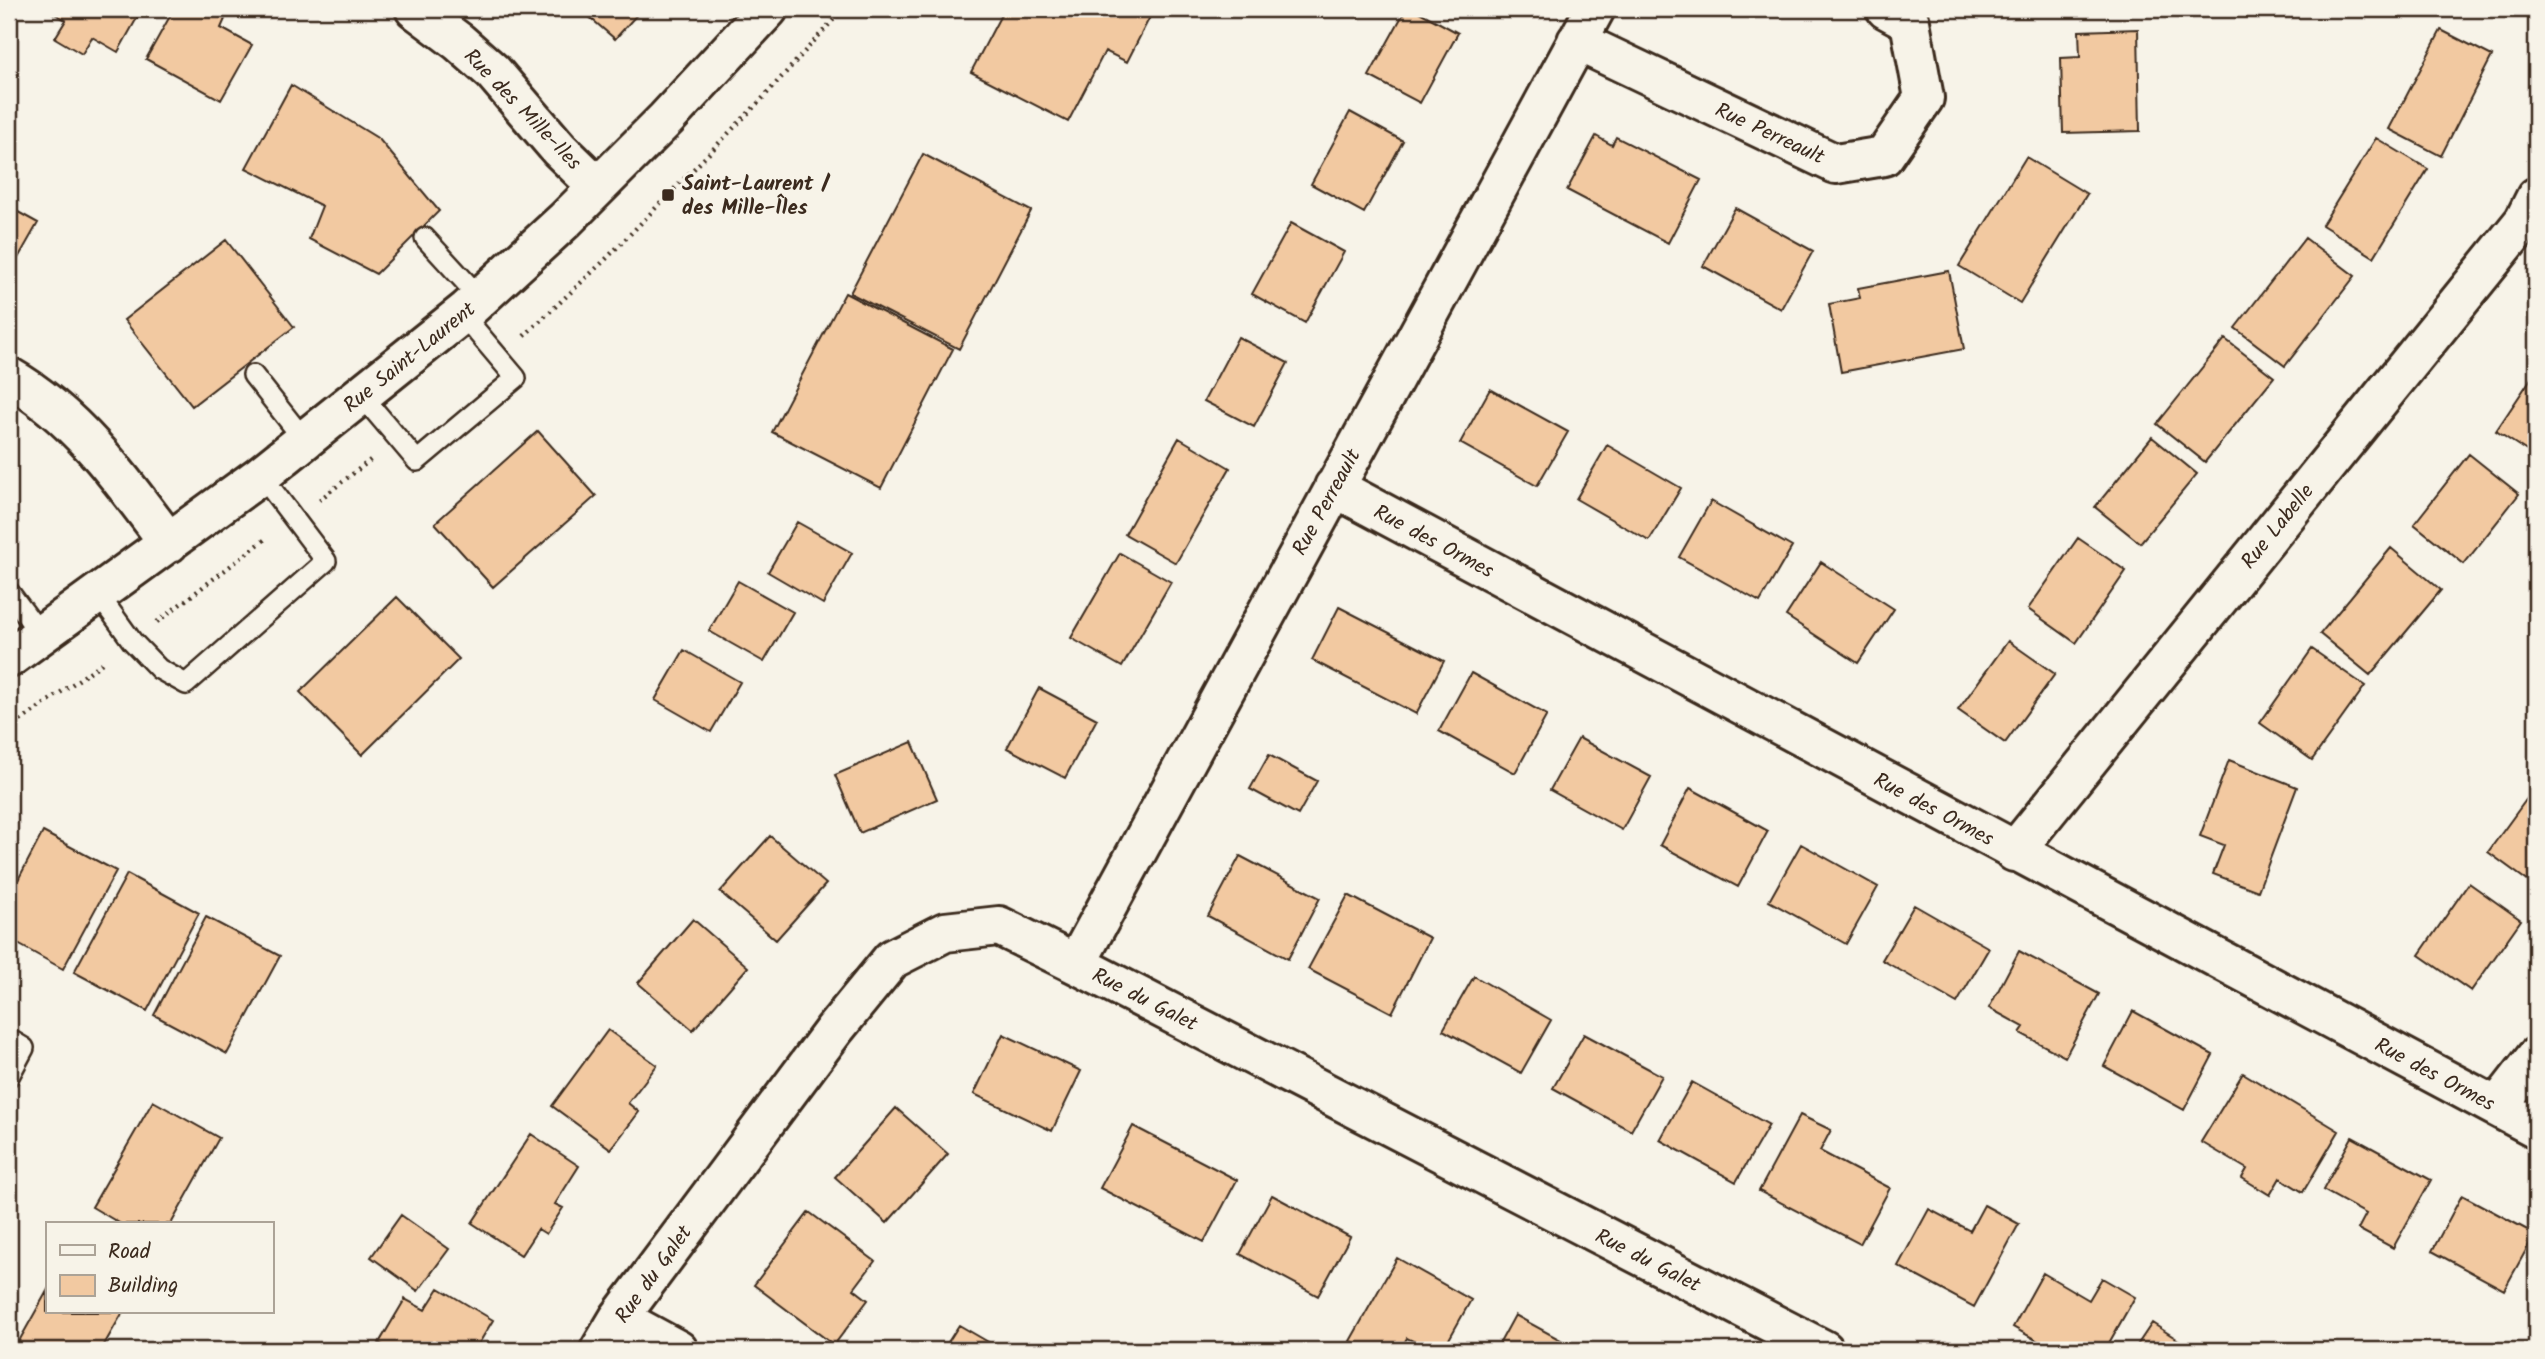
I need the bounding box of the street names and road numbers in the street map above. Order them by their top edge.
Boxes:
street label: Rue des Mille-Iles [455,42,589,179]
street label: Rue Perreault [1709,95,1830,175]
street label: Rue Saint-Laurent [336,294,484,422]
street label: Rue Perreault [1284,443,1371,562]
street label: Rue Labelle [2233,477,2323,577]
street label: Rue des Ormes [1367,497,1500,588]
street label: Rue des Ormes [1867,765,2000,856]
street label: Rue du Galet [1086,960,1204,1041]
street label: Rue des Ormes [2368,1030,2501,1121]
street label: Rue du Galet [607,1218,702,1331]
street label: Rue du Galet [1589,1221,1707,1302]

